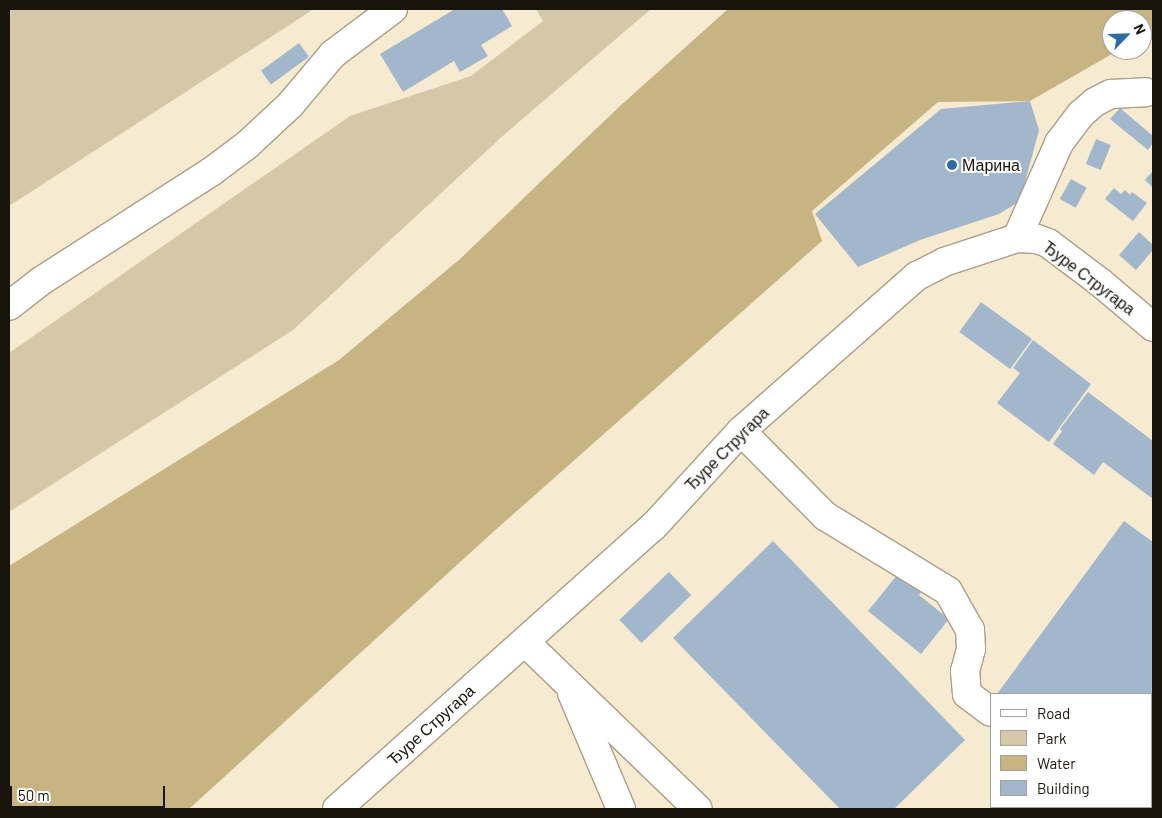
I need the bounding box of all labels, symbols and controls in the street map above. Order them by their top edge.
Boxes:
north arrow [1102,10,1152,60]
text: N [1131,21,1150,37]
place label: Марина [962,155,1020,175]
marker: Марина [946,159,958,171]
street label: Ђуре Стругара [1039,237,1139,319]
street label: Ђуре Стругара [681,403,773,495]
street label: Ђуре Стругара [384,681,478,769]
legend [990,693,1152,808]
text: Road [1037,704,1070,722]
text: Park [1037,729,1066,747]
text: Water [1037,754,1076,772]
scale bar [12,776,168,808]
text: Building [1037,779,1090,797]
text: 50 m [18,786,50,804]

